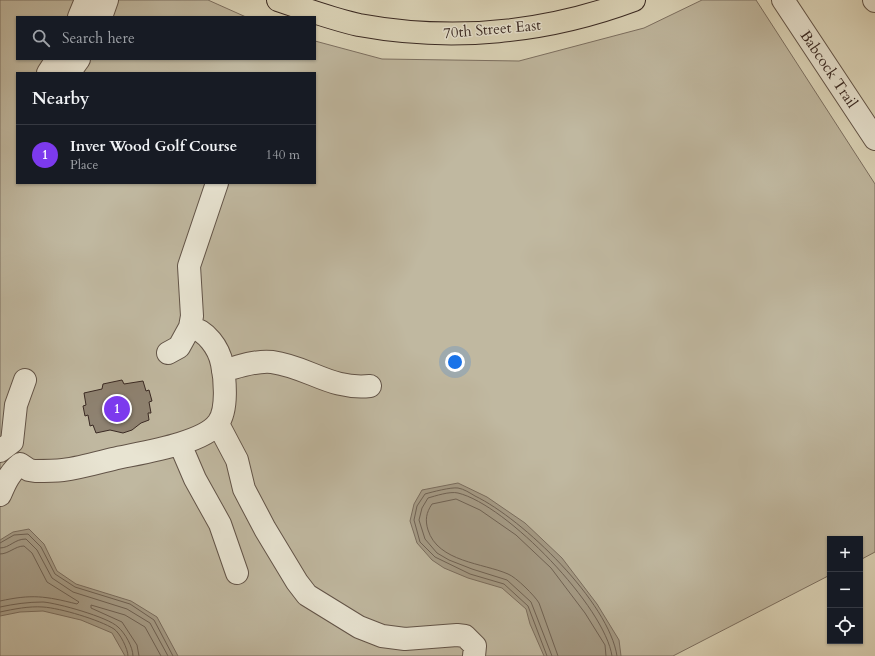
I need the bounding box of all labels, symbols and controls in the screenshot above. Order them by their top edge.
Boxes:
street label: 70th Street East [442,15,542,43]
search box [16,16,316,60]
street label: Babcock Trail [796,26,862,112]
icon: search [30,27,52,49]
text: Search here [62,28,135,48]
text: Nearby [32,87,89,110]
text: Inver Wood Golf Course [70,136,237,156]
text: 1 [42,146,48,164]
text: 140 m [266,146,300,164]
text: Place [70,156,98,174]
your location [445,352,465,372]
pin: 1 [104,394,130,424]
map controls [827,536,863,644]
button: + [827,536,863,572]
button: − [827,572,863,608]
button: locate [827,608,863,644]

